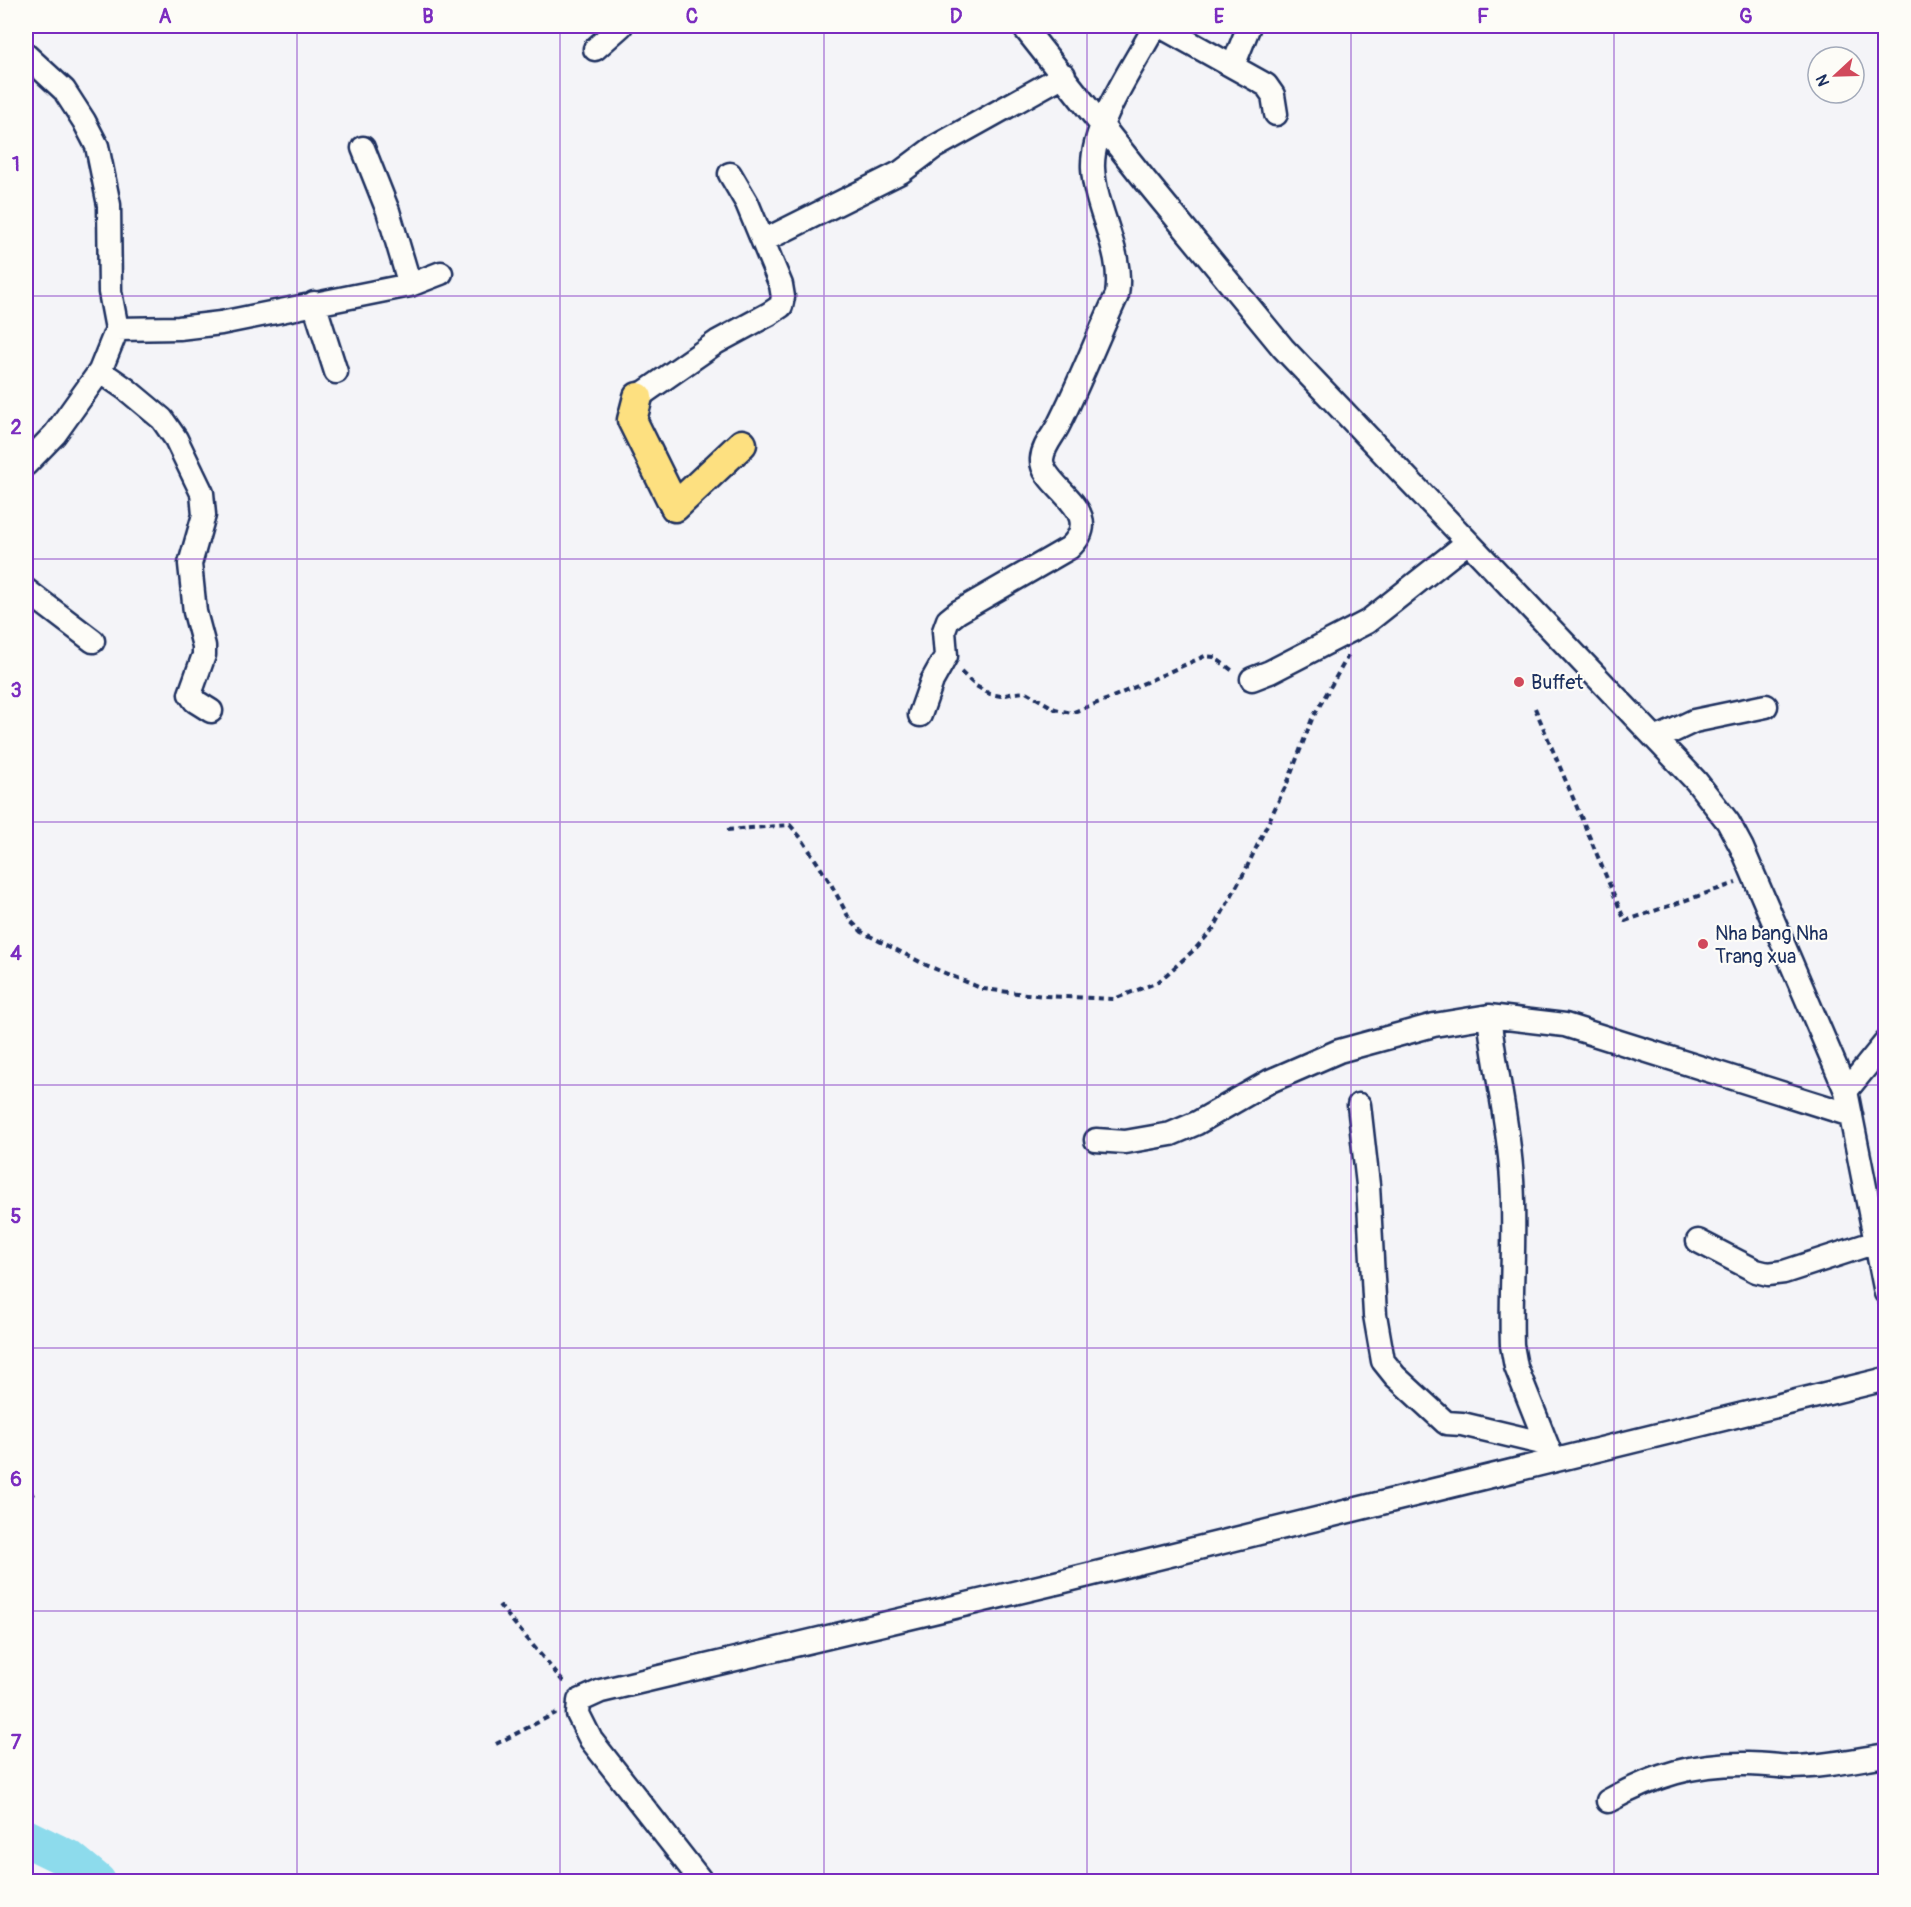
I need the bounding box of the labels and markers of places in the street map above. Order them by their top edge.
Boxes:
place label: Buffet [1531,670,1584,695]
marker: Buffet [1512,675,1526,689]
place label: Nha bang Nha Trang xua [1715,921,1828,969]
marker: Nha bang Nha Trang xua [1696,937,1710,951]

